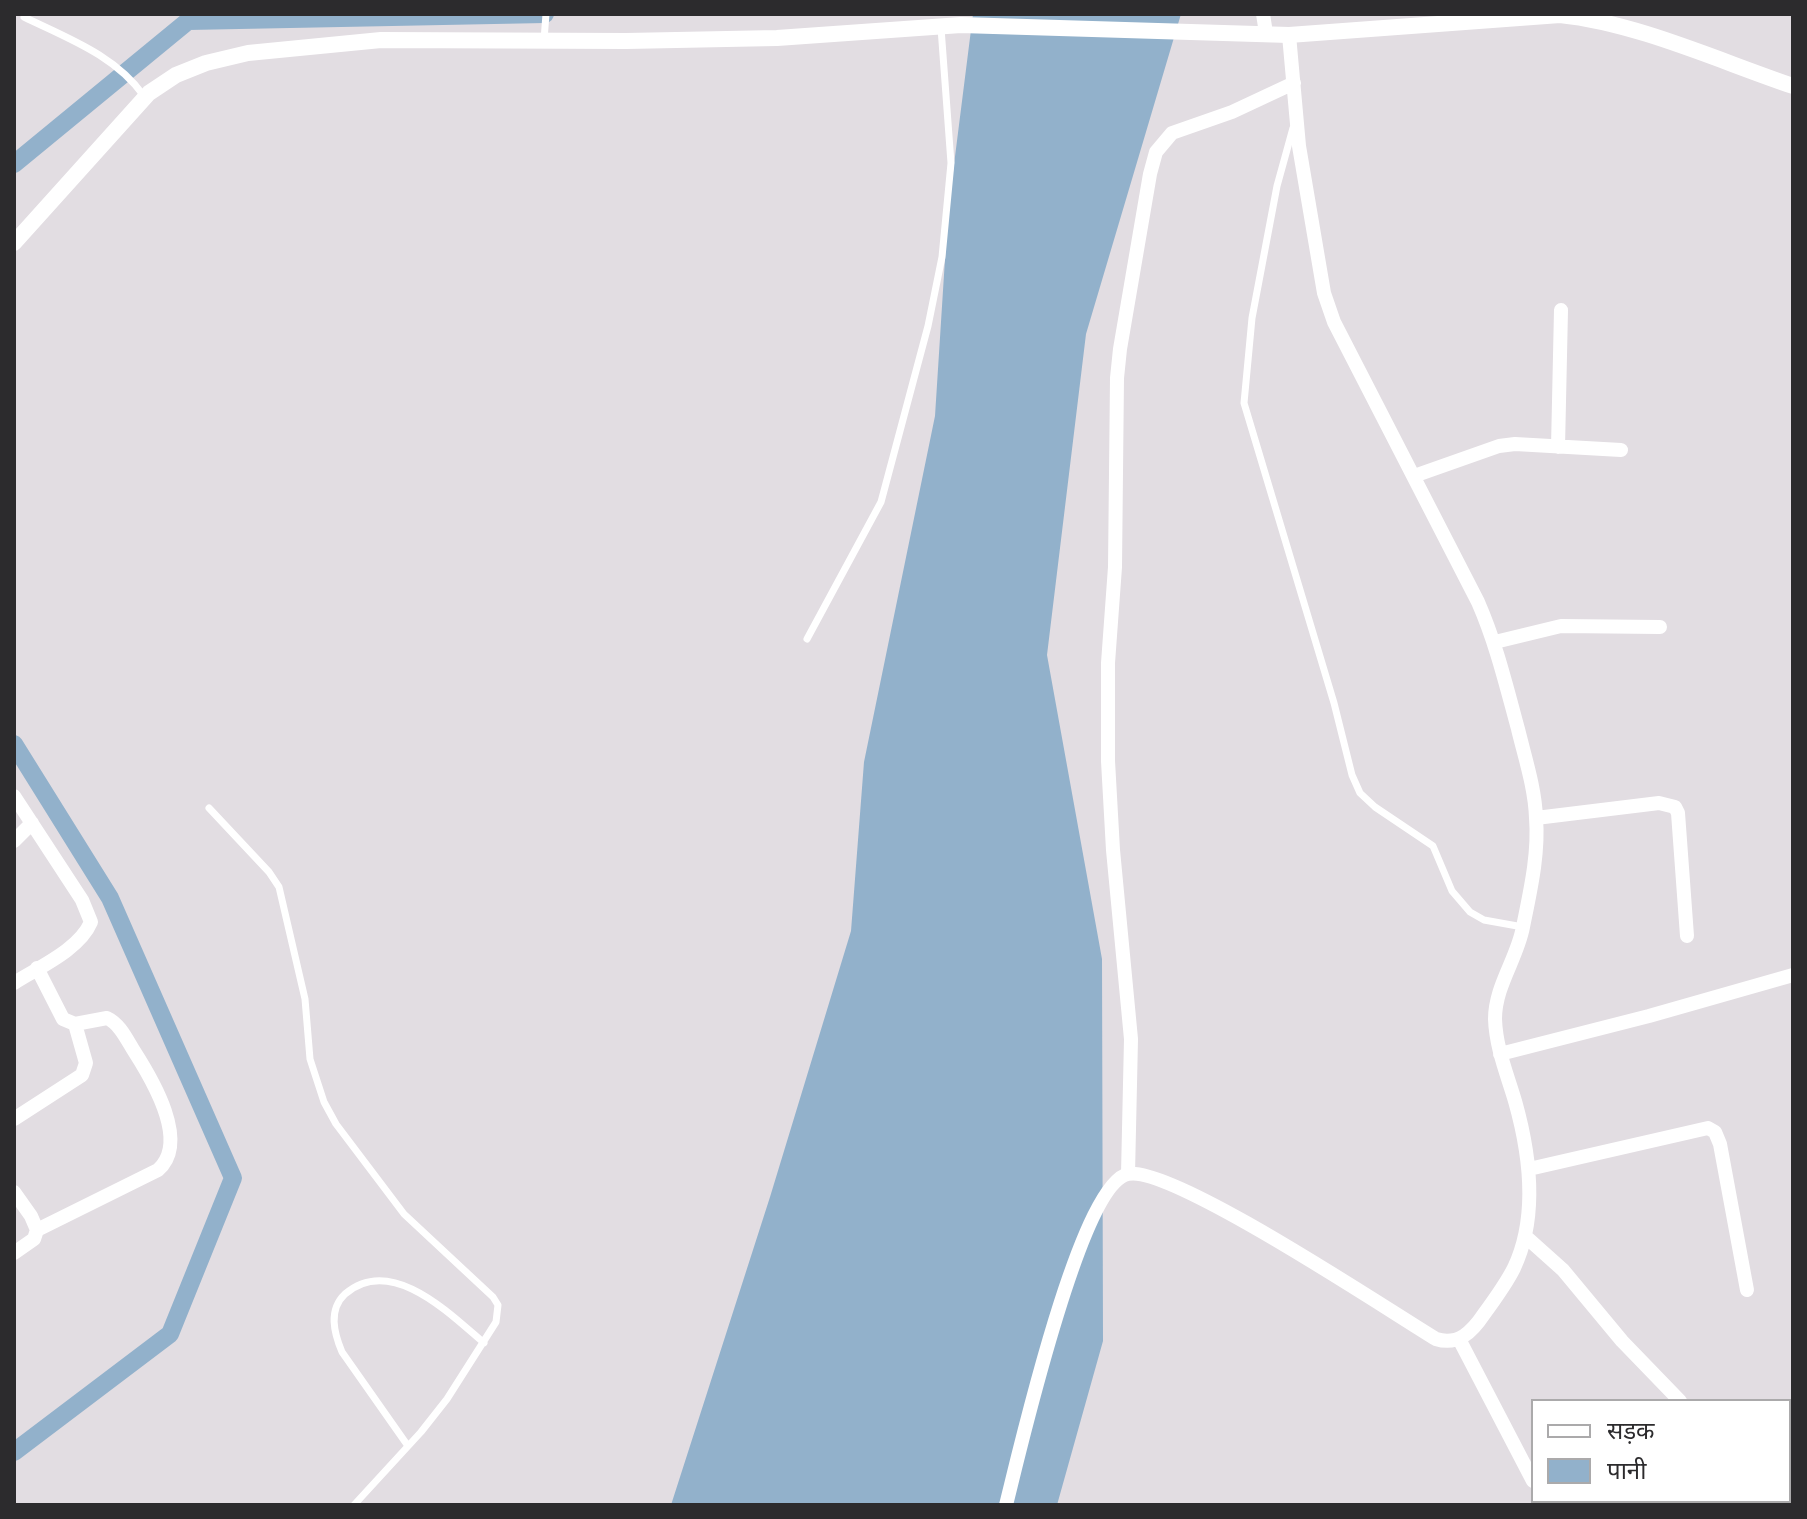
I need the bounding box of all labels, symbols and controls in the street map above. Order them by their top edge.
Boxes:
legend [1531,1399,1791,1503]
text: सड़क [1607,1414,1655,1447]
text: पानी [1607,1454,1646,1487]

